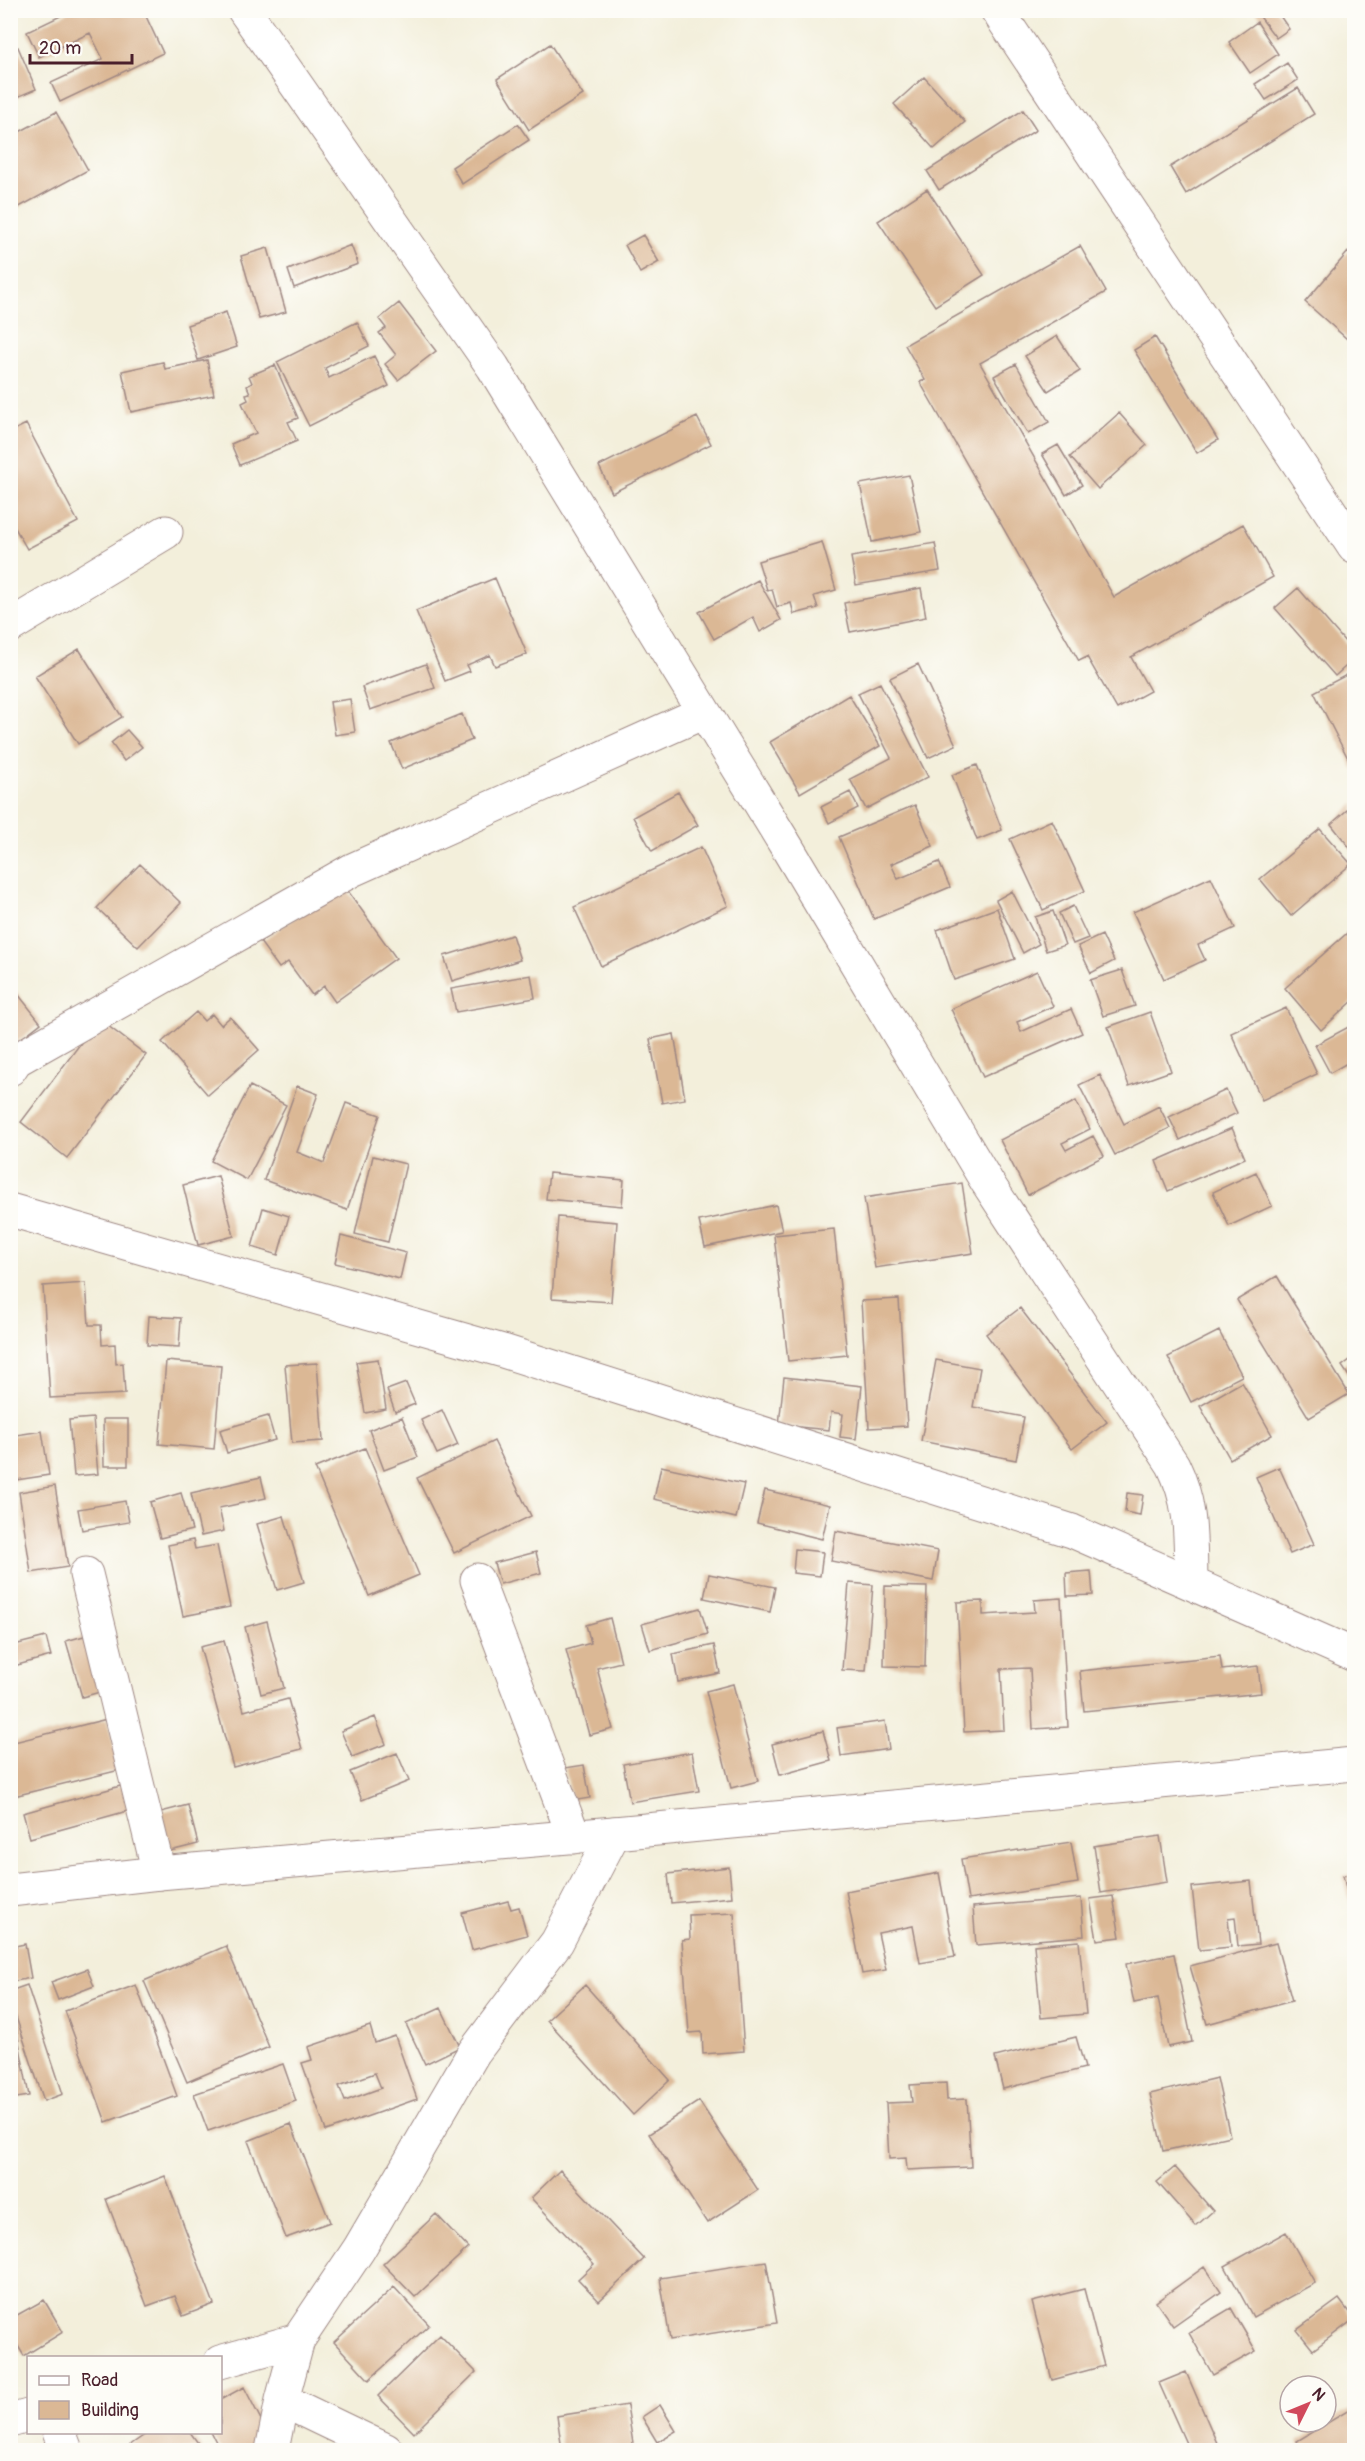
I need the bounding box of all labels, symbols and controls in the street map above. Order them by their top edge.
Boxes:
scale bar [30,27,132,65]
text: 20 m [39,37,81,60]
legend [27,2356,222,2434]
text: Road [81,2369,118,2392]
north arrow [1278,2374,1338,2434]
text: N [1307,2384,1329,2405]
text: Building [81,2399,139,2422]

